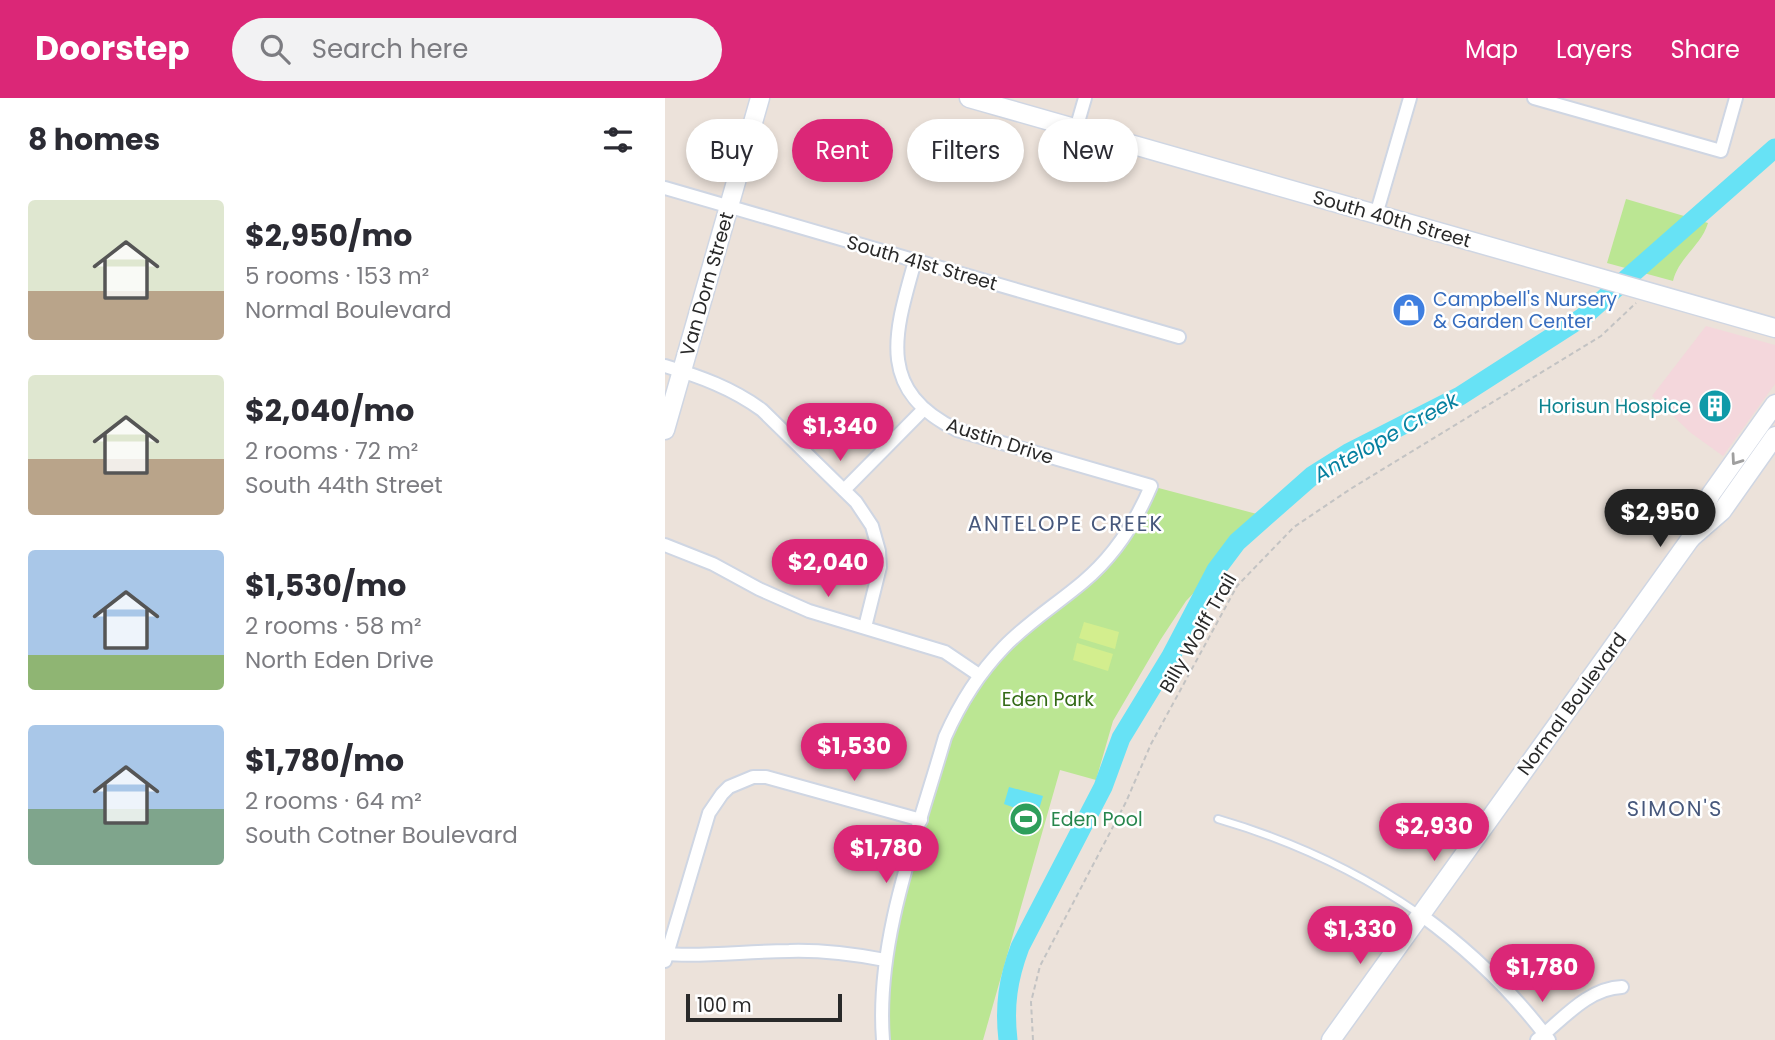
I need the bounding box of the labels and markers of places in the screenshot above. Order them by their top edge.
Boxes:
place label: Campbell's Nursery & Garden Center [1433,286,1617,335]
shop icon: Campbell's Nursery & Garden Center [1390,291,1428,329]
building icon: Horisun Hospice [1696,387,1734,425]
place label: Horisun Hospice [1539,393,1691,420]
pin: $1,340 [783,404,897,463]
pin: $2,950 [1603,490,1717,549]
pin: $2,040 [771,540,885,599]
pin: $1,530 [797,724,911,783]
sports icon: Eden Pool [1007,800,1045,838]
pin: $2,930 [1377,804,1491,863]
place label: Eden Pool [1051,806,1143,833]
pin: $1,780 [829,826,943,885]
pin: $1,330 [1303,906,1417,966]
pin: $1,780 [1485,944,1599,1004]

